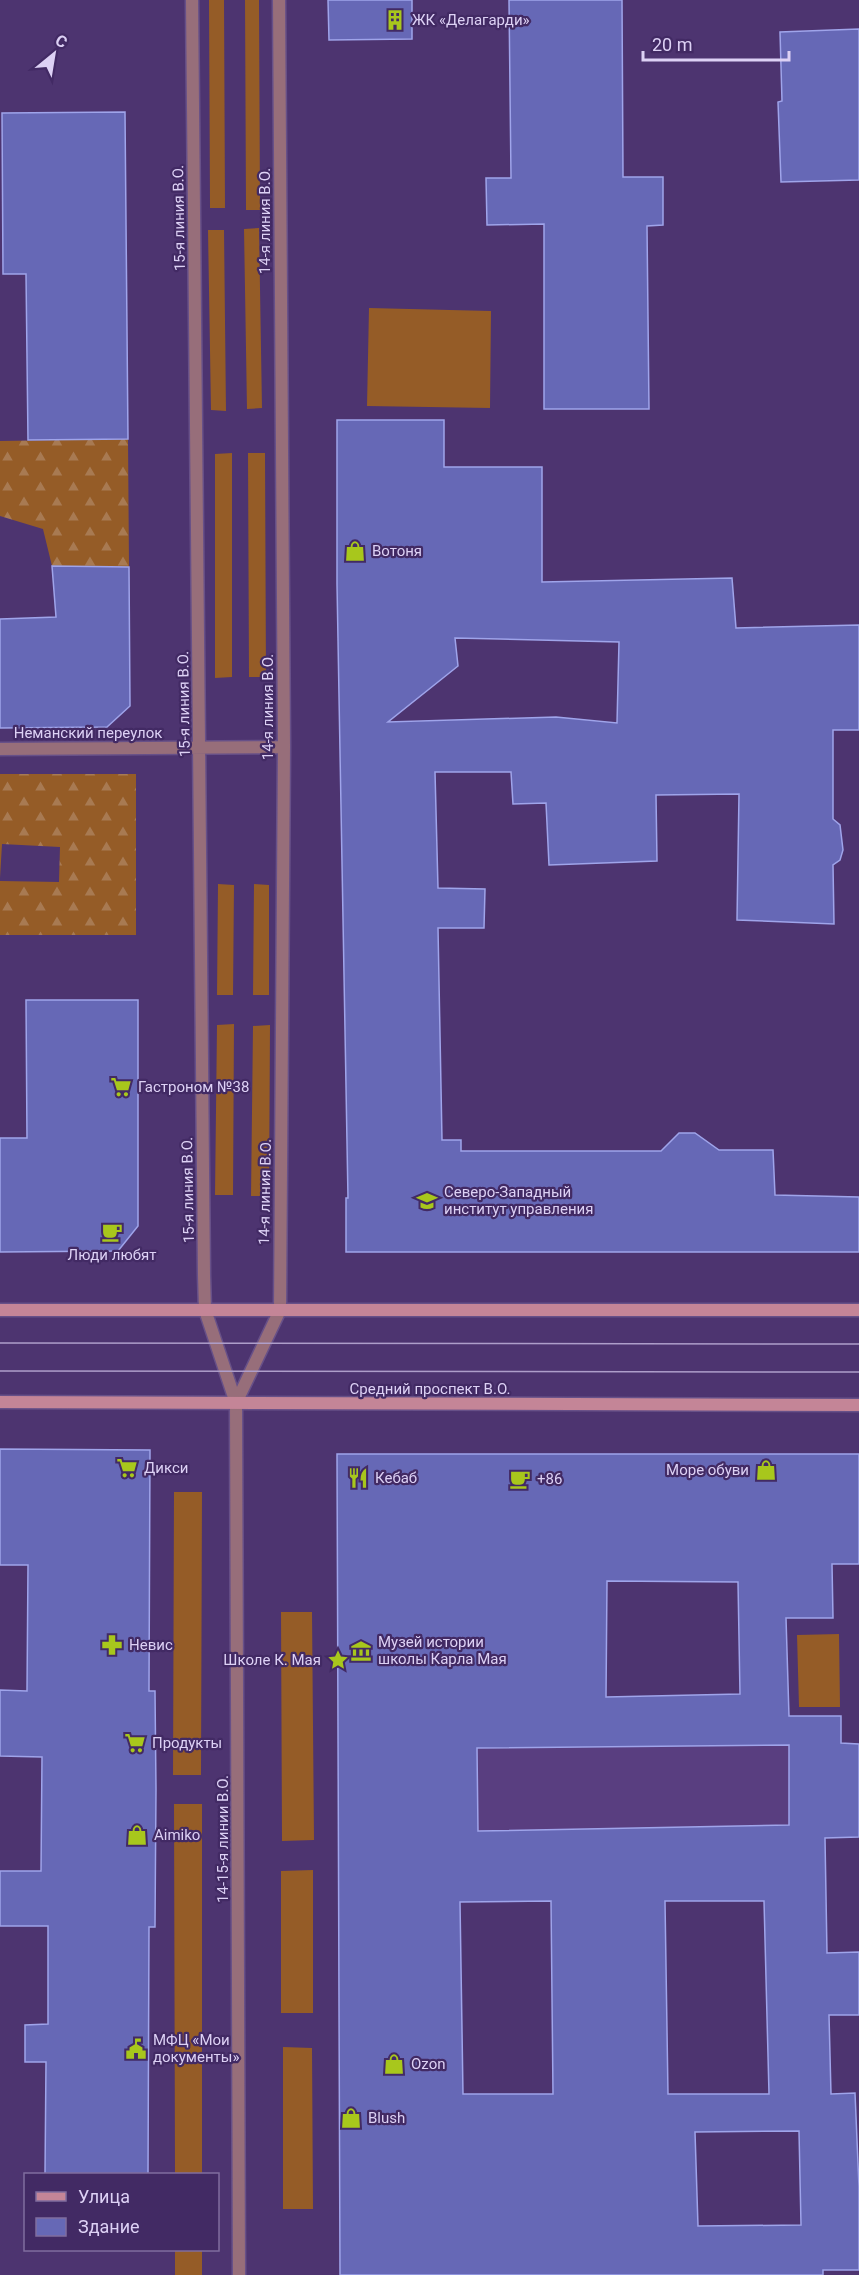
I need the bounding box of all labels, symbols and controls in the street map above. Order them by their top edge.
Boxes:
building icon: ЖК «Делагарди» [383,8,407,32]
place label: ЖК «Делагарди» [412,11,530,29]
north arrow [24,24,84,84]
scale bar [643,24,788,62]
text: С [52,31,71,52]
text: 20 m [652,34,692,55]
street label: 15-я линия В.О. [169,165,189,271]
street label: 14-я линия В.О. [256,168,274,274]
shop icon: Вотоня [343,539,367,563]
place label: Вотоня [372,542,422,560]
street label: 15-я линия В.О. [174,651,194,757]
street label: 14-я линия В.О. [259,654,277,760]
street label: Неманский переулок [14,724,162,742]
supermarket icon: Гастроном №38 [109,1075,133,1099]
place label: Гастроном №38 [138,1078,249,1096]
street label: 15-я линия В.О. [178,1137,198,1243]
street label: 14-я линия В.О. [255,1139,275,1245]
place label: Северо-Западный институт управления [444,1183,593,1218]
school or university icon: Северо-Западный институт управления [415,1189,439,1213]
cafe icon: Люди любят [100,1220,124,1244]
place label: Люди любят [68,1246,156,1264]
street label: Средний проспект В.О. [350,1380,510,1398]
supermarket icon: Дикси [115,1456,139,1480]
shop icon: Море обуви [754,1458,778,1482]
place label: Дикси [144,1459,188,1477]
place label: Море обуви [666,1461,749,1479]
restaurant icon: Кебаб [346,1466,370,1490]
cafe icon: +86 [508,1467,532,1491]
place label: Кебаб [375,1469,417,1487]
place label: +86 [537,1470,562,1488]
pharmacy icon: Невис [100,1633,124,1657]
place label: Музей истории школы Карла Мая [378,1633,507,1668]
place label: Невис [129,1636,173,1654]
museum icon: Музей истории школы Карла Мая [349,1639,373,1663]
place icon: Школе К. Мая [326,1648,350,1672]
place label: Школе К. Мая [223,1651,321,1669]
supermarket icon: Продукты [123,1731,147,1755]
place label: Продукты [152,1734,222,1752]
street label: 14-15-я линии В.О. [214,1775,232,1903]
shop icon: Aimiko [125,1823,149,1847]
place label: Aimiko [154,1826,200,1844]
place label: МФЦ «Мои документы» [153,2031,239,2066]
public building icon: МФЦ «Мои документы» [124,2037,148,2061]
shop icon: Ozon [382,2052,406,2076]
place label: Ozon [411,2055,445,2073]
shop icon: Blush [339,2106,363,2130]
place label: Blush [368,2109,405,2127]
legend [24,2173,219,2251]
text: Улица [78,2186,130,2207]
text: Здание [78,2216,140,2237]

